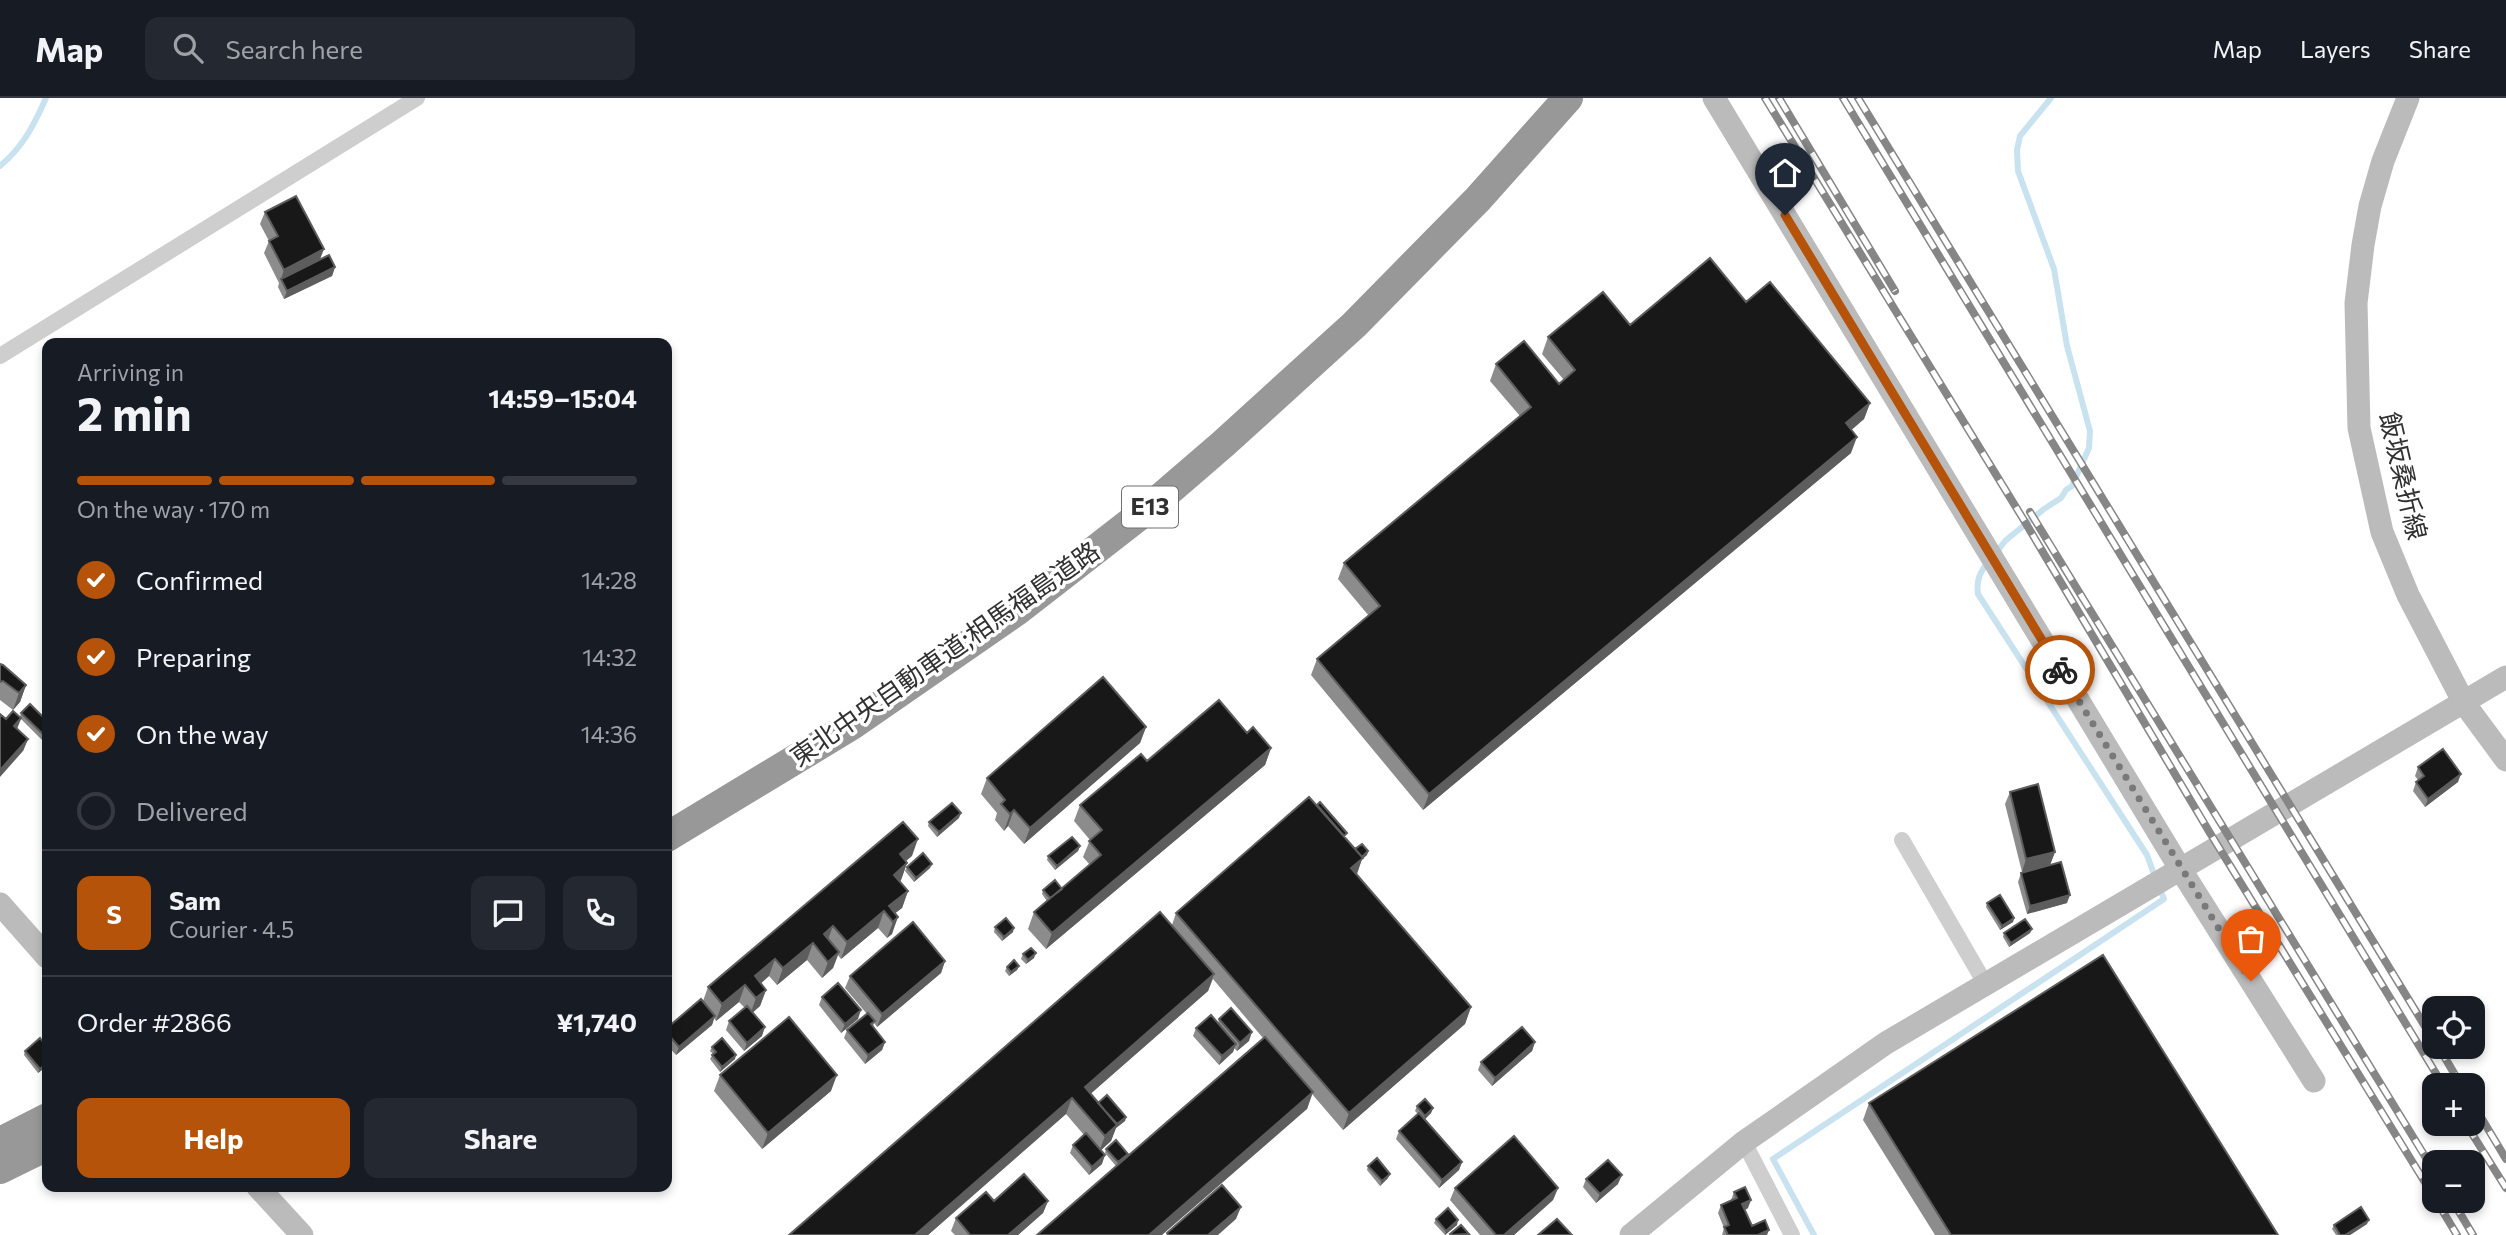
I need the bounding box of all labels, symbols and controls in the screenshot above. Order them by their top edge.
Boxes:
search box [145,17,635,80]
text: Map [35,28,103,69]
icon: search [169,29,207,67]
text: Search here [225,33,363,64]
text: Map [2213,34,2262,63]
text: Layers [2300,34,2371,63]
text: Share [2409,34,2471,63]
pin [1755,143,1815,215]
icon: home [1766,154,1804,192]
text: Arriving in [77,358,184,386]
text: 14:59–15:04 [488,382,637,413]
text: 2 min [77,384,192,440]
street label: 飯坂桑折線 [2375,409,2434,542]
road number: E13 [1122,486,1178,528]
text: On the way · 170 m [77,495,270,523]
street label: 東北中央自動車道;相馬福島道路 [784,534,1105,772]
icon: check [77,561,115,599]
text: Confirmed [136,564,263,595]
text: 14:28 [581,566,637,594]
courier [2025,635,2095,705]
icon: check [77,638,115,676]
text: Preparing [136,641,251,672]
text: 14:32 [582,643,637,671]
icon: bike [2041,651,2079,689]
icon: check [77,715,115,753]
text: On the way [136,718,269,749]
text: 14:36 [581,720,637,748]
text: Delivered [136,795,247,826]
button: chat [471,876,545,950]
button: phone [563,876,637,950]
text: Sam [169,884,221,915]
text: S [106,898,122,929]
pin [2221,909,2281,981]
text: Courier · 4.5 [169,915,294,943]
icon: bag [2232,920,2270,958]
map controls [2422,996,2485,1213]
button: locate [2422,996,2485,1059]
text: Order #2866 [77,1006,232,1037]
text: ¥1,740 [556,1006,637,1037]
button: + [2422,1073,2485,1136]
button: Help [77,1098,350,1178]
button: Share [364,1098,637,1178]
button: − [2422,1150,2485,1213]

